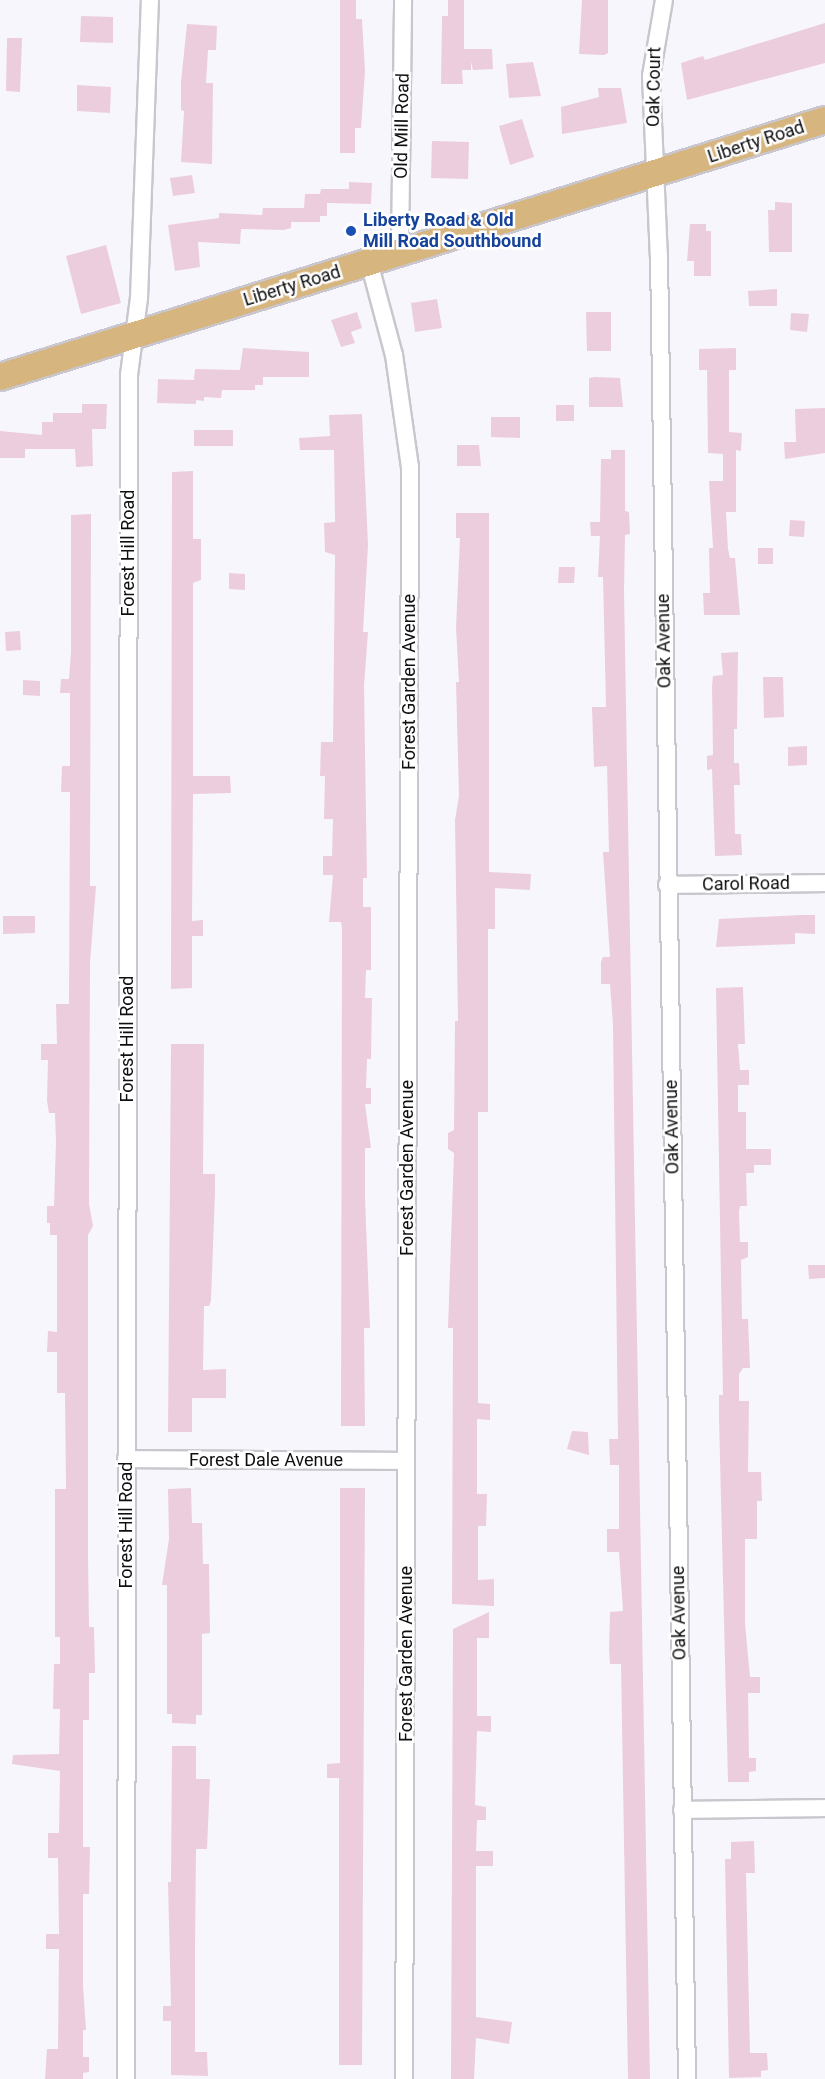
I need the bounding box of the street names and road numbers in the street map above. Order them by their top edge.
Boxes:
street label: Oak Court [643,47,665,127]
street label: Old Mill Road [390,73,414,179]
street label: Liberty Road [705,116,807,168]
street label: Liberty Road [241,261,343,311]
street label: Forest Hill Road [117,490,139,616]
street label: Forest Garden Avenue [398,594,420,770]
street label: Oak Avenue [652,594,676,688]
street label: Carol Road [702,872,790,896]
street label: Forest Hill Road [116,976,138,1102]
street label: Forest Garden Avenue [396,1080,418,1256]
street label: Oak Avenue [660,1080,684,1174]
street label: Forest Dale Avenue [189,1449,343,1471]
street label: Forest Hill Road [115,1462,137,1588]
street label: Forest Garden Avenue [395,1566,417,1742]
street label: Oak Avenue [667,1566,691,1660]

